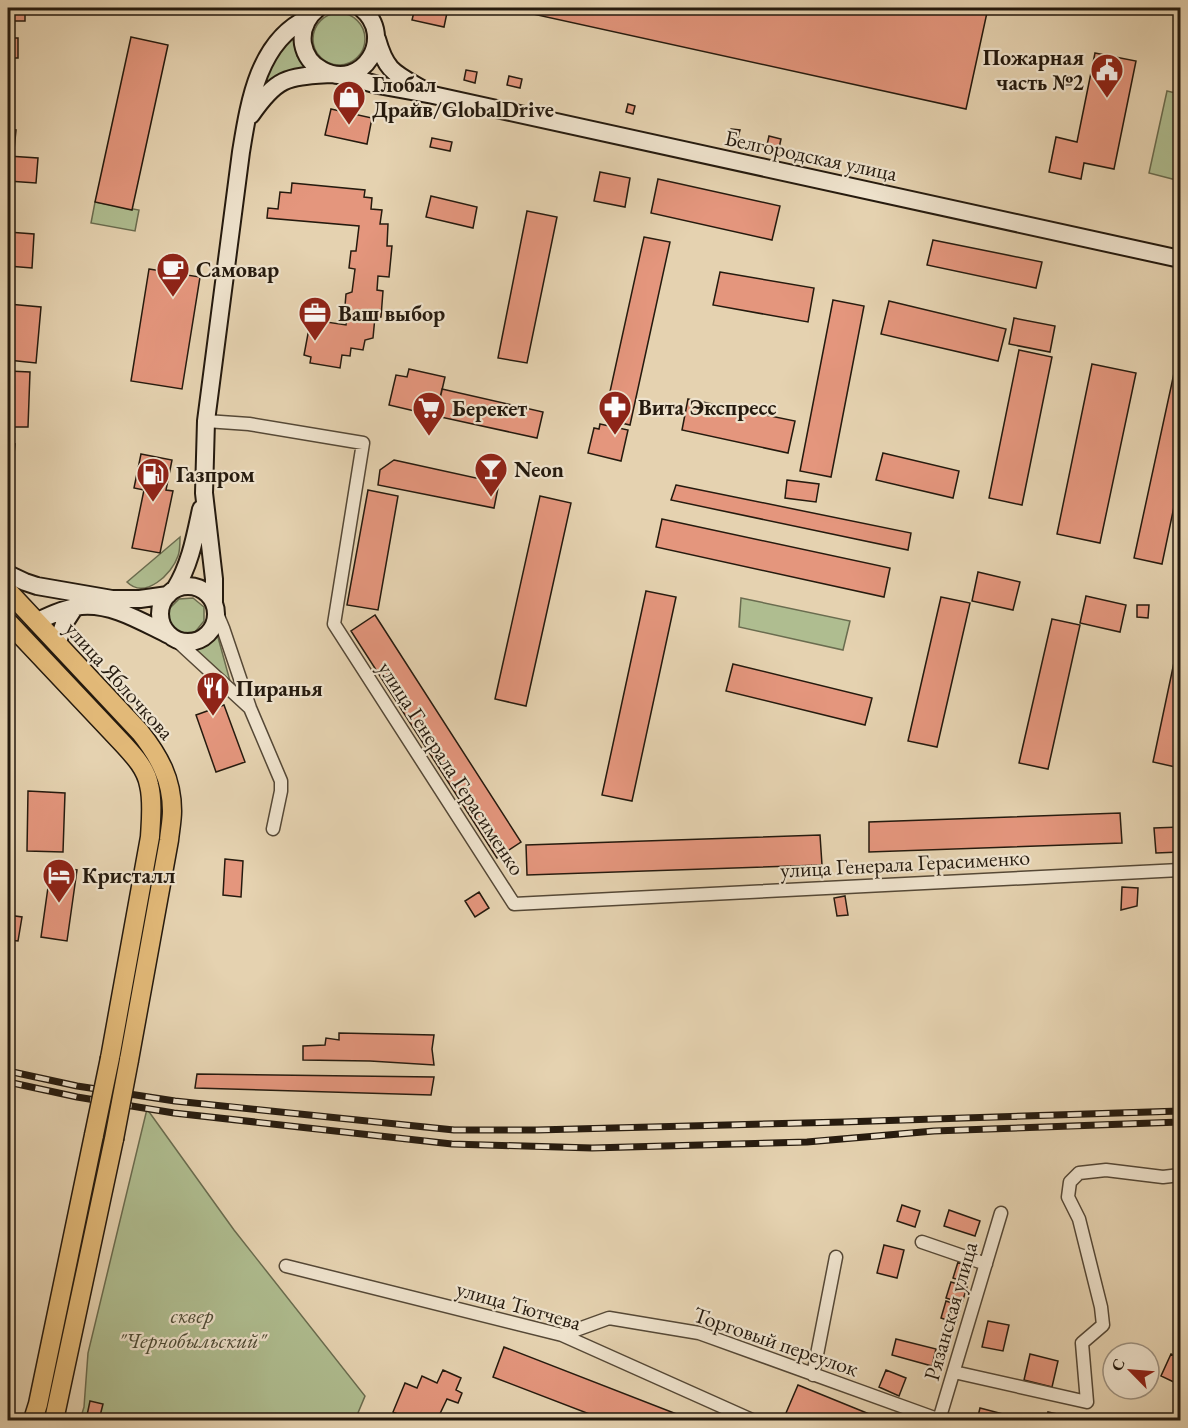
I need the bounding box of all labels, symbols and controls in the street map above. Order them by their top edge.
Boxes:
place label: Пожарная часть №2 [983,43,1084,97]
public building icon: Пожарная часть №2 [1089,52,1125,99]
place label: Глобал Драйв/GlobalDrive [372,70,554,124]
shop icon: Глобал Драйв/GlobalDrive [331,79,367,126]
street label: Белгородская улица [722,123,900,188]
cafe icon: Самовар [155,251,191,298]
place label: Самовар [196,255,279,284]
office icon: Ваш выбор [297,295,333,342]
place label: Ваш выбор [338,299,445,328]
pharmacy icon: Вита Экспресс [597,389,633,436]
supermarket icon: Берекет [411,390,447,437]
place label: Вита Экспресс [638,393,777,422]
place label: Берекет [452,394,527,423]
bar icon: Neon [473,451,509,498]
place label: Neon [514,455,564,484]
fuel station icon: Газпром [135,456,171,503]
place label: Газпром [176,460,255,489]
street label: улица Яблочкова [59,615,181,746]
street label: улица Генерала Герасименко [371,656,532,881]
restaurant icon: Пиранья [195,670,231,717]
place label: Пиранья [236,674,323,703]
street label: улица Генерала Герасименко [779,842,1031,885]
hotel icon: Кристалл [41,857,77,904]
place label: Кристалл [82,861,175,890]
street label: Рязанская улица [917,1238,984,1384]
street label: улица Тютчева [453,1274,585,1337]
street label: Торговый переулок [689,1300,863,1383]
park label: сквер "Чернобыльский" [118,1301,269,1355]
north arrow [1101,1341,1161,1401]
text: С [1106,1355,1130,1374]

